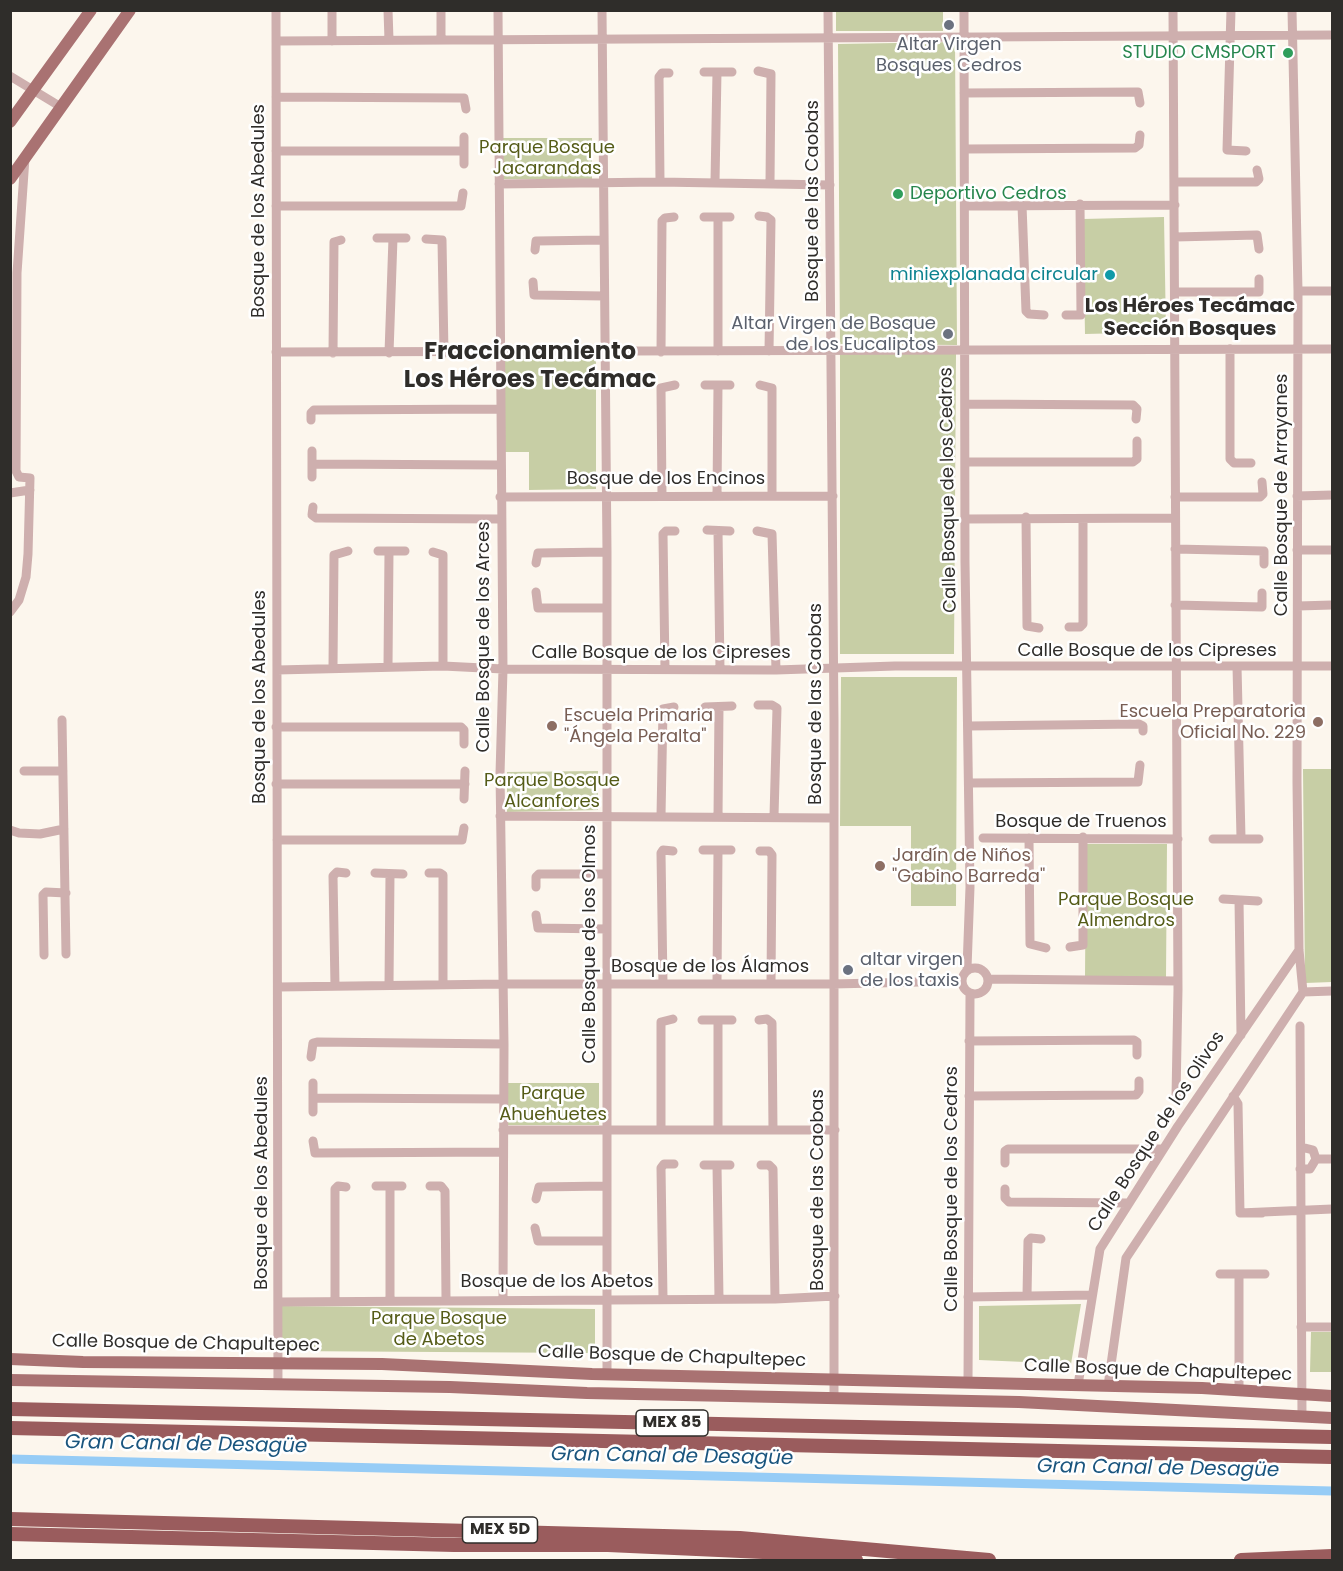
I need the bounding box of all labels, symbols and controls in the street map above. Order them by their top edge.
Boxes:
marker: Altar Virgen Bosques Cedros [942,18,956,32]
place label: Altar Virgen Bosques Cedros [876,34,1022,76]
place label: STUDIO CMSPORT [1122,42,1276,64]
marker: STUDIO CMSPORT [1281,46,1295,60]
street label: Bosque de las Caobas [802,100,824,302]
street label: Bosque de los Abedules [248,104,270,318]
park label: Parque Bosque Jacarandas [479,137,615,180]
place label: Deportivo Cedros [910,183,1067,205]
marker: Deportivo Cedros [891,187,905,201]
place label: miniexplanada circular [890,264,1098,286]
marker: miniexplanada circular [1103,268,1117,282]
district label: Los Héroes Tecámac Sección Bosques [1085,295,1295,342]
place label: Altar Virgen de Bosque de los Eucaliptos [731,313,936,356]
marker: Altar Virgen de Bosque de los Eucaliptos [941,327,955,341]
district label: Fraccionamiento Los Héroes Tecámac [404,339,656,395]
street label: Calle Bosque de los Cedros [936,367,962,613]
street label: Calle Bosque de Arrayanes [1271,374,1293,616]
street label: Bosque de los Encinos [567,468,765,490]
street label: Calle Bosque de los Arces [473,521,495,753]
street label: Bosque de los Abedules [249,590,271,804]
street label: Bosque de las Caobas [805,603,827,805]
street label: Calle Bosque de los Cipreses [1017,640,1277,662]
street label: Calle Bosque de los Cipreses [531,642,791,664]
place label: Escuela Preparatoria Oficial No. 229 [1119,701,1306,744]
place label: Escuela Primaria "Ángela Peralta" [564,705,713,748]
marker: Escuela Preparatoria Oficial No. 229 [1311,715,1325,729]
marker: Escuela Primaria "Ángela Peralta" [545,719,559,733]
park label: Parque Bosque Alcanfores [484,770,620,812]
street label: Bosque de Truenos [995,811,1167,833]
street label: Calle Bosque de los Olmos [579,825,601,1063]
place label: Jardín de Niños "Gabino Barreda" [892,845,1045,888]
marker: Jardín de Niños "Gabino Barreda" [873,859,887,873]
park label: Parque Bosque Almendros [1058,889,1194,932]
place label: altar virgen de los taxis [860,949,963,992]
street label: Bosque de los Álamos [611,956,809,978]
marker: altar virgen de los taxis [841,963,855,977]
street label: Calle Bosque de los Olivos [1084,1028,1230,1236]
street label: Calle Bosque de los Cedros [941,1066,963,1312]
street label: Bosque de los Abedules [251,1076,273,1290]
park label: Parque Ahuehuetes [499,1083,607,1126]
street label: Bosque de las Caobas [807,1089,829,1291]
street label: Bosque de los Abetos [461,1271,653,1293]
park label: Parque Bosque de Abetos [371,1308,507,1350]
street label: Calle Bosque de Chapultepec [52,1331,320,1357]
street label: Calle Bosque de Chapultepec [538,1342,806,1372]
street label: Calle Bosque de Chapultepec [1024,1356,1292,1386]
road number: MEX 85 [636,1410,708,1436]
water label: Gran Canal de Desagüe [65,1431,307,1459]
water label: Gran Canal de Desagüe [551,1443,793,1471]
water label: Gran Canal de Desagüe [1037,1455,1279,1483]
road number: MEX 5D [462,1517,538,1543]

